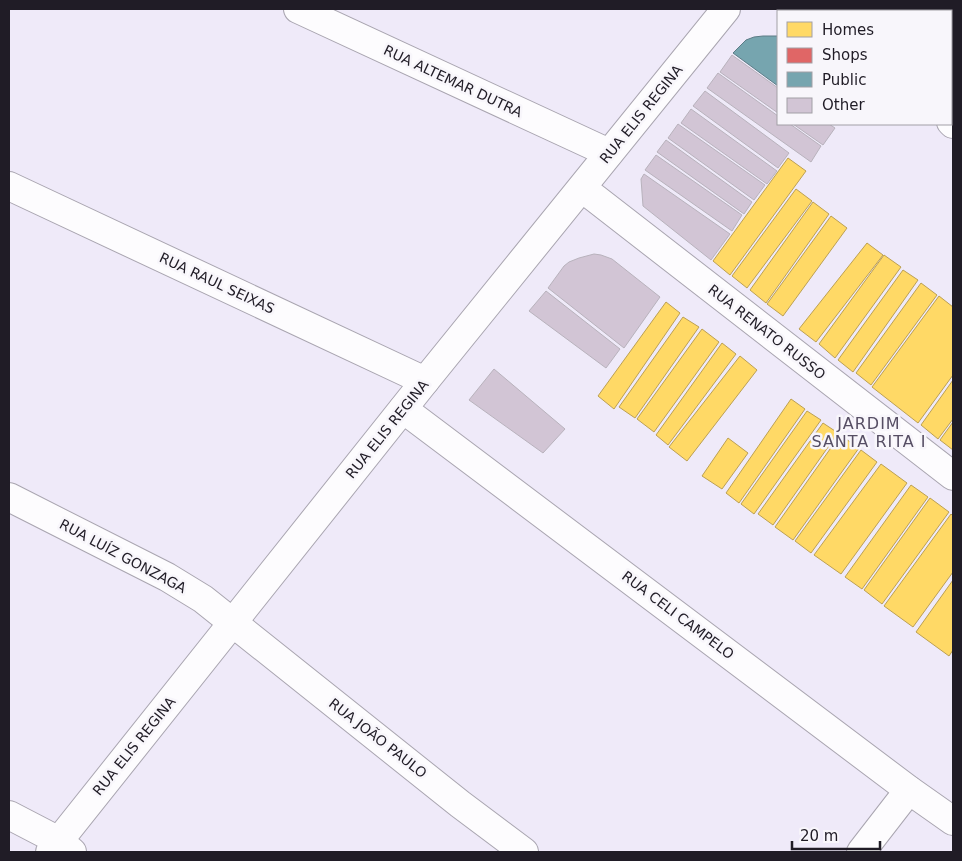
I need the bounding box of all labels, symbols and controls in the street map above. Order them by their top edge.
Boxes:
legend [777,10,952,125]
text: Homes [822,21,874,39]
street label: RUA ALTEMAR DUTRA [381,42,525,120]
text: Shops [822,46,868,64]
street label: RUA ELIS REGINA [596,61,686,166]
text: Public [822,71,866,89]
text: Other [822,96,865,114]
street label: RUA RAUL SEIXAS [157,249,277,317]
street label: RUA RENATO RUSSO [705,281,829,383]
street label: RUA ELIS REGINA [342,376,432,481]
district label: JARDIM SANTA RITA I [811,414,927,451]
street label: RUA LUÍZ GONZAGA [57,516,189,596]
street label: RUA CELI CAMPELO [619,568,737,662]
street label: RUA ELIS REGINA [89,693,179,798]
street label: RUA JOÃO PAULO [326,695,430,781]
scale bar [792,818,880,850]
text: 20 m [800,827,838,845]

